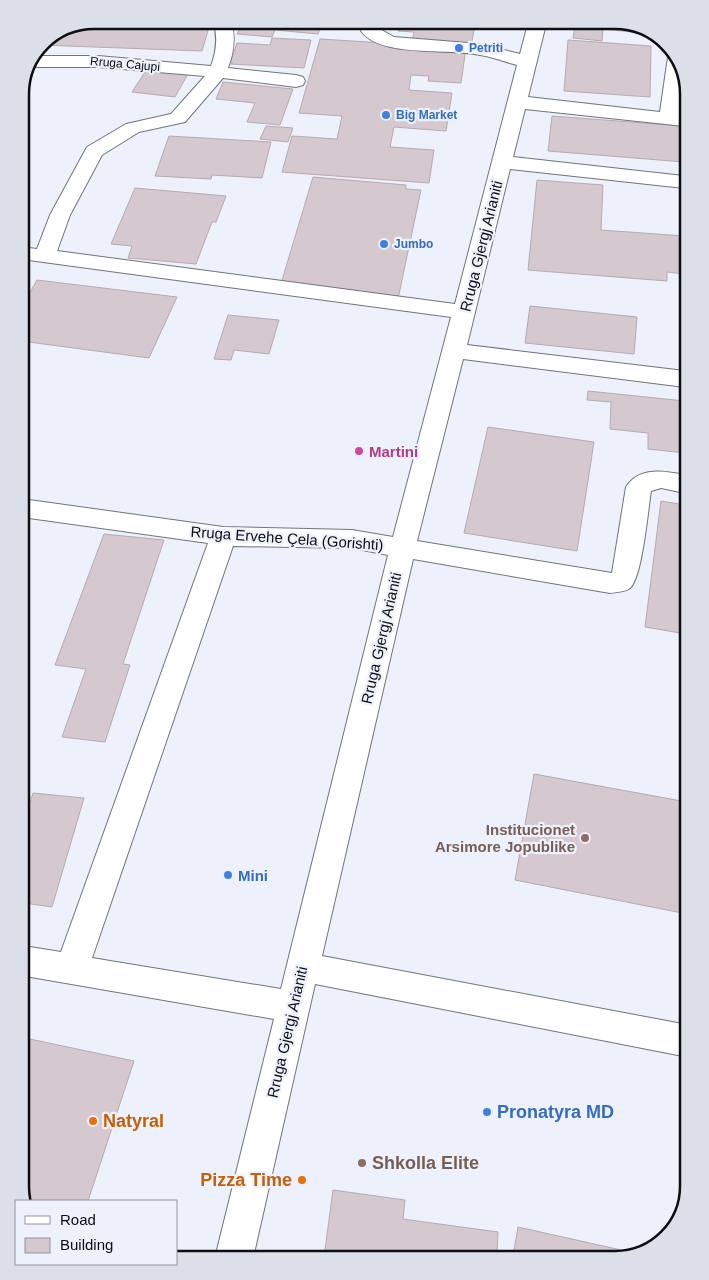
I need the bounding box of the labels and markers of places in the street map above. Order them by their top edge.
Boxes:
place label: Petriti [469,41,503,55]
marker: Petriti [453,42,465,54]
place label: Big Market [396,108,457,122]
marker: Big Market [380,109,392,121]
place label: Jumbo [394,237,433,251]
marker: Jumbo [378,238,390,250]
place label: Martini [369,443,418,460]
marker: Martini [353,445,365,457]
place label: Institucionet Arsimore Jopublike [435,821,575,855]
marker: Institucionet Arsimore Jopublike [579,832,591,844]
place label: Mini [238,867,268,884]
marker: Mini [222,869,234,881]
place label: Pronatyra MD [497,1102,614,1122]
marker: Pronatyra MD [481,1106,493,1118]
place label: Natyral [103,1111,164,1131]
marker: Natyral [87,1115,99,1127]
place label: Shkolla Elite [372,1153,479,1173]
marker: Shkolla Elite [356,1157,368,1169]
place label: Pizza Time [200,1170,292,1190]
marker: Pizza Time [296,1174,308,1186]

